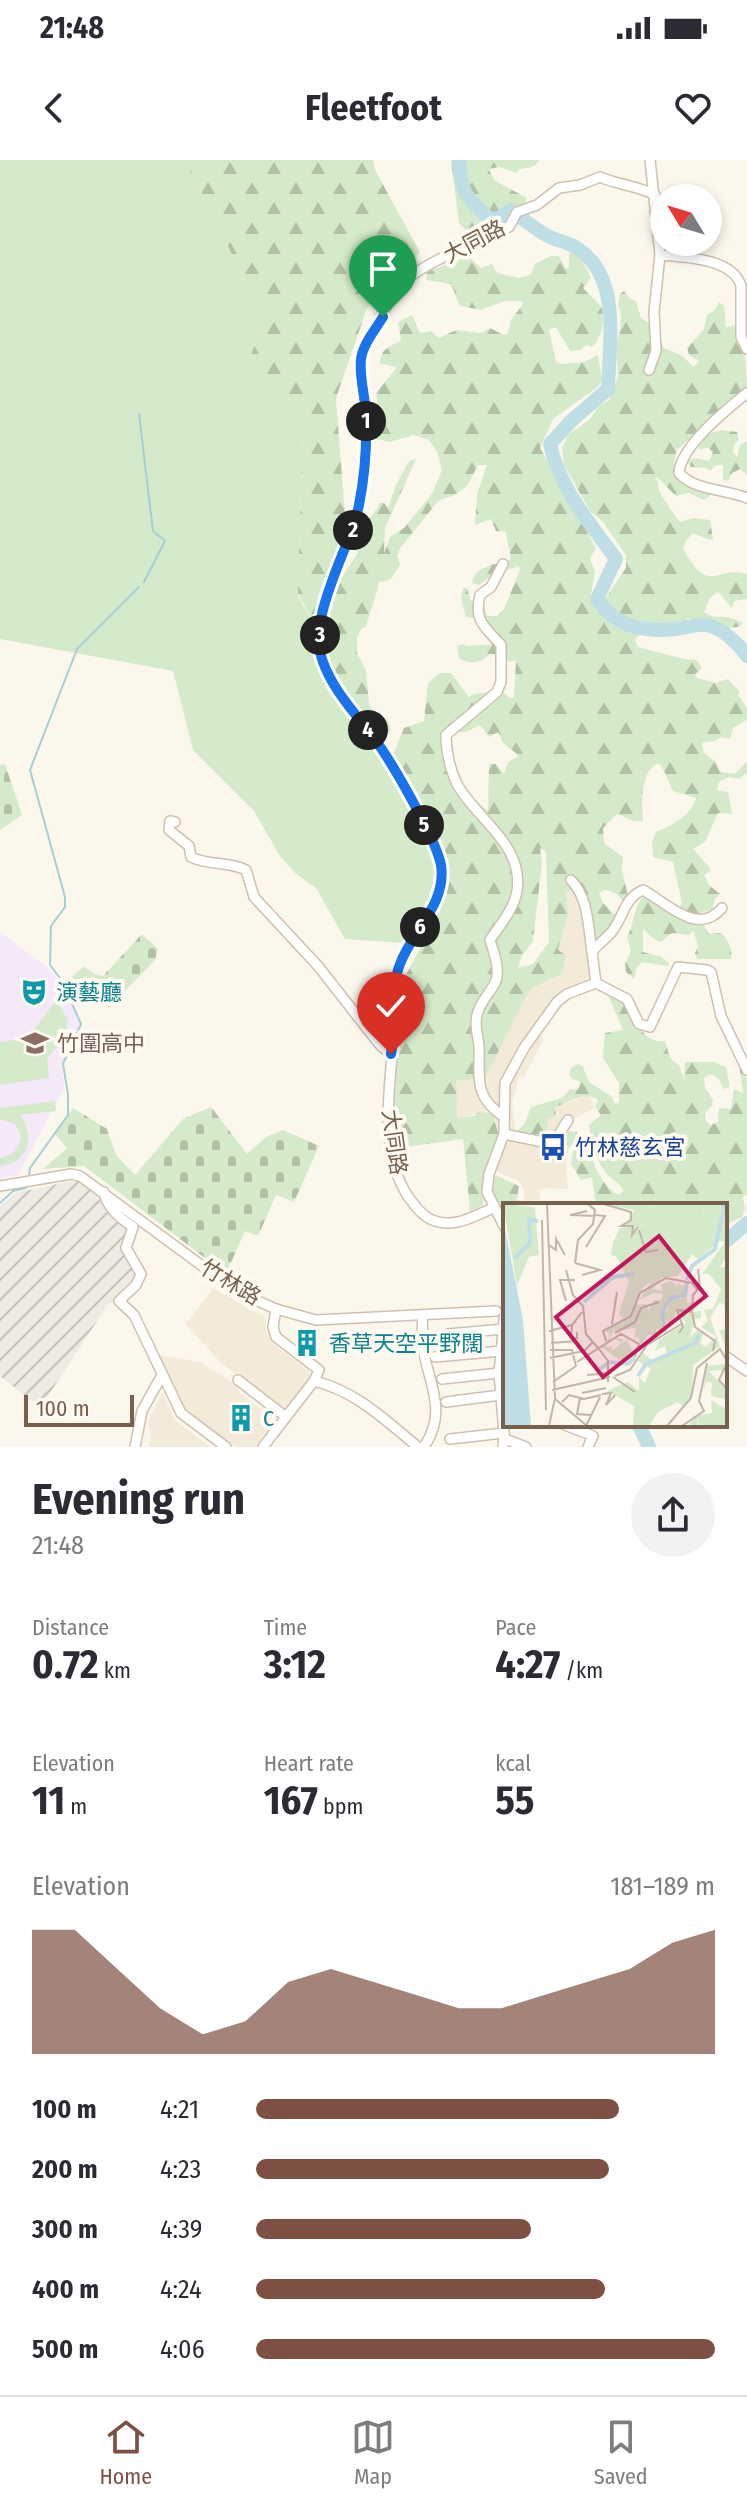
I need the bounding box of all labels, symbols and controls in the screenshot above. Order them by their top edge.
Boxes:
text: 21:48 [40,10,104,46]
icon: back [32,86,76,130]
text: Fleetfoot [305,86,442,130]
icon: heart [671,86,715,130]
north arrow [650,184,722,256]
map controls [650,184,722,256]
street label: 大同路 [439,214,510,269]
pin [349,235,417,317]
icon: arrive [361,247,405,291]
pin: 1 [346,401,386,441]
text: 1 [361,407,371,434]
pin: 2 [333,510,373,550]
text: 2 [348,516,358,543]
pin: 3 [300,615,340,655]
text: 3 [315,621,325,648]
pin: 4 [348,710,388,750]
text: 4 [362,716,374,743]
pin: 5 [404,805,444,845]
text: 5 [419,811,429,838]
pin: 6 [400,907,440,947]
text: 6 [414,913,426,940]
pin [357,972,425,1054]
theatre icon: 演藝廳 [19,977,49,1007]
place label: 演藝廳 [56,979,122,1006]
icon: check [369,984,413,1028]
school or university icon: 竹圍高中 [20,1028,50,1058]
place label: 竹圍高中 [57,1030,145,1057]
street label: 大同路 [377,1108,412,1177]
bus stop icon: 竹林慈玄宮 [538,1132,568,1162]
place label: 竹林慈玄宮 [575,1134,685,1161]
inset map [503,1203,727,1427]
street label: 竹林路 [195,1254,266,1311]
building icon: 香草天空平野闊 [292,1328,322,1358]
place label: 香草天空平野闊 [329,1330,483,1357]
scale bar [24,1391,134,1427]
text: 100 m [36,1395,90,1422]
building icon: C [226,1403,256,1433]
place label: C [263,1405,274,1432]
text: Evening run [32,1473,245,1526]
button: share [631,1473,715,1557]
text: 21:48 [32,1530,84,1561]
text: Distance [32,1614,109,1641]
text: Time [264,1614,307,1641]
text: Pace [495,1614,536,1641]
text: 0.72 [32,1641,98,1689]
text: 3:12 [264,1641,326,1689]
text: 4:27 [495,1641,560,1689]
text: km [98,1657,131,1684]
text: /km [560,1657,603,1684]
text: Elevation [32,1750,115,1777]
text: Heart rate [264,1750,354,1777]
text: kcal [495,1750,531,1777]
text: 11 [32,1777,65,1825]
text: 167 [264,1777,318,1825]
text: 55 [495,1777,534,1825]
text: m [65,1793,87,1820]
text: bpm [318,1793,363,1820]
text: Elevation [32,1871,130,1902]
text: 181–189 m [610,1871,715,1902]
text: 100 m [32,2094,97,2125]
text: 4:21 [160,2094,199,2125]
text: 200 m [32,2154,98,2185]
text: 4:23 [160,2154,201,2185]
text: 300 m [32,2214,98,2245]
text: 4:39 [160,2214,202,2245]
text: 400 m [32,2274,99,2305]
text: 4:24 [160,2274,202,2305]
text: 500 m [32,2334,98,2365]
text: 4:06 [160,2334,205,2365]
tab: Home [99,2415,152,2490]
tab: Map [351,2415,395,2490]
tab: Saved [594,2415,648,2490]

